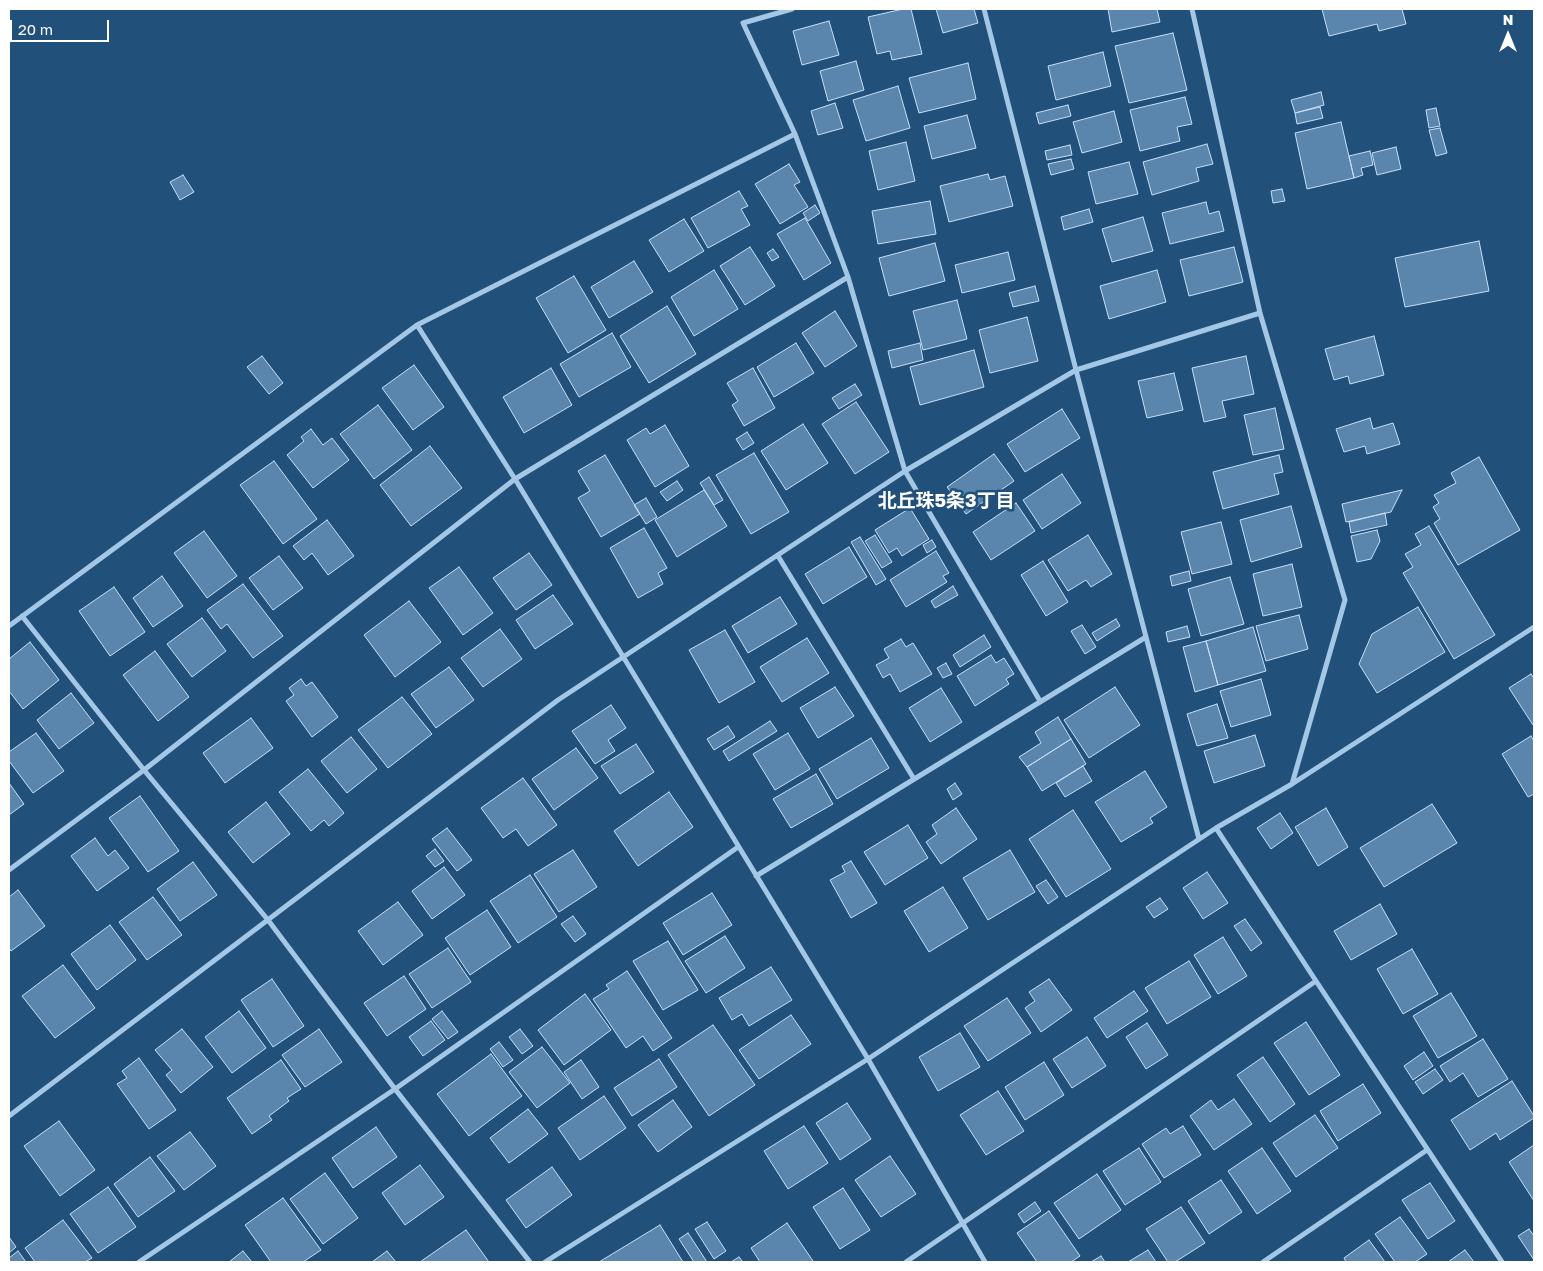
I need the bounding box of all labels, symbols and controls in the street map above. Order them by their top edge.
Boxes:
scale bar [12,10,111,42]
north arrow [1483,10,1533,60]
text: N [1503,11,1513,28]
text: 20 m [18,20,53,38]
district label: 北丘珠5条3丁目 [877,490,1015,512]

